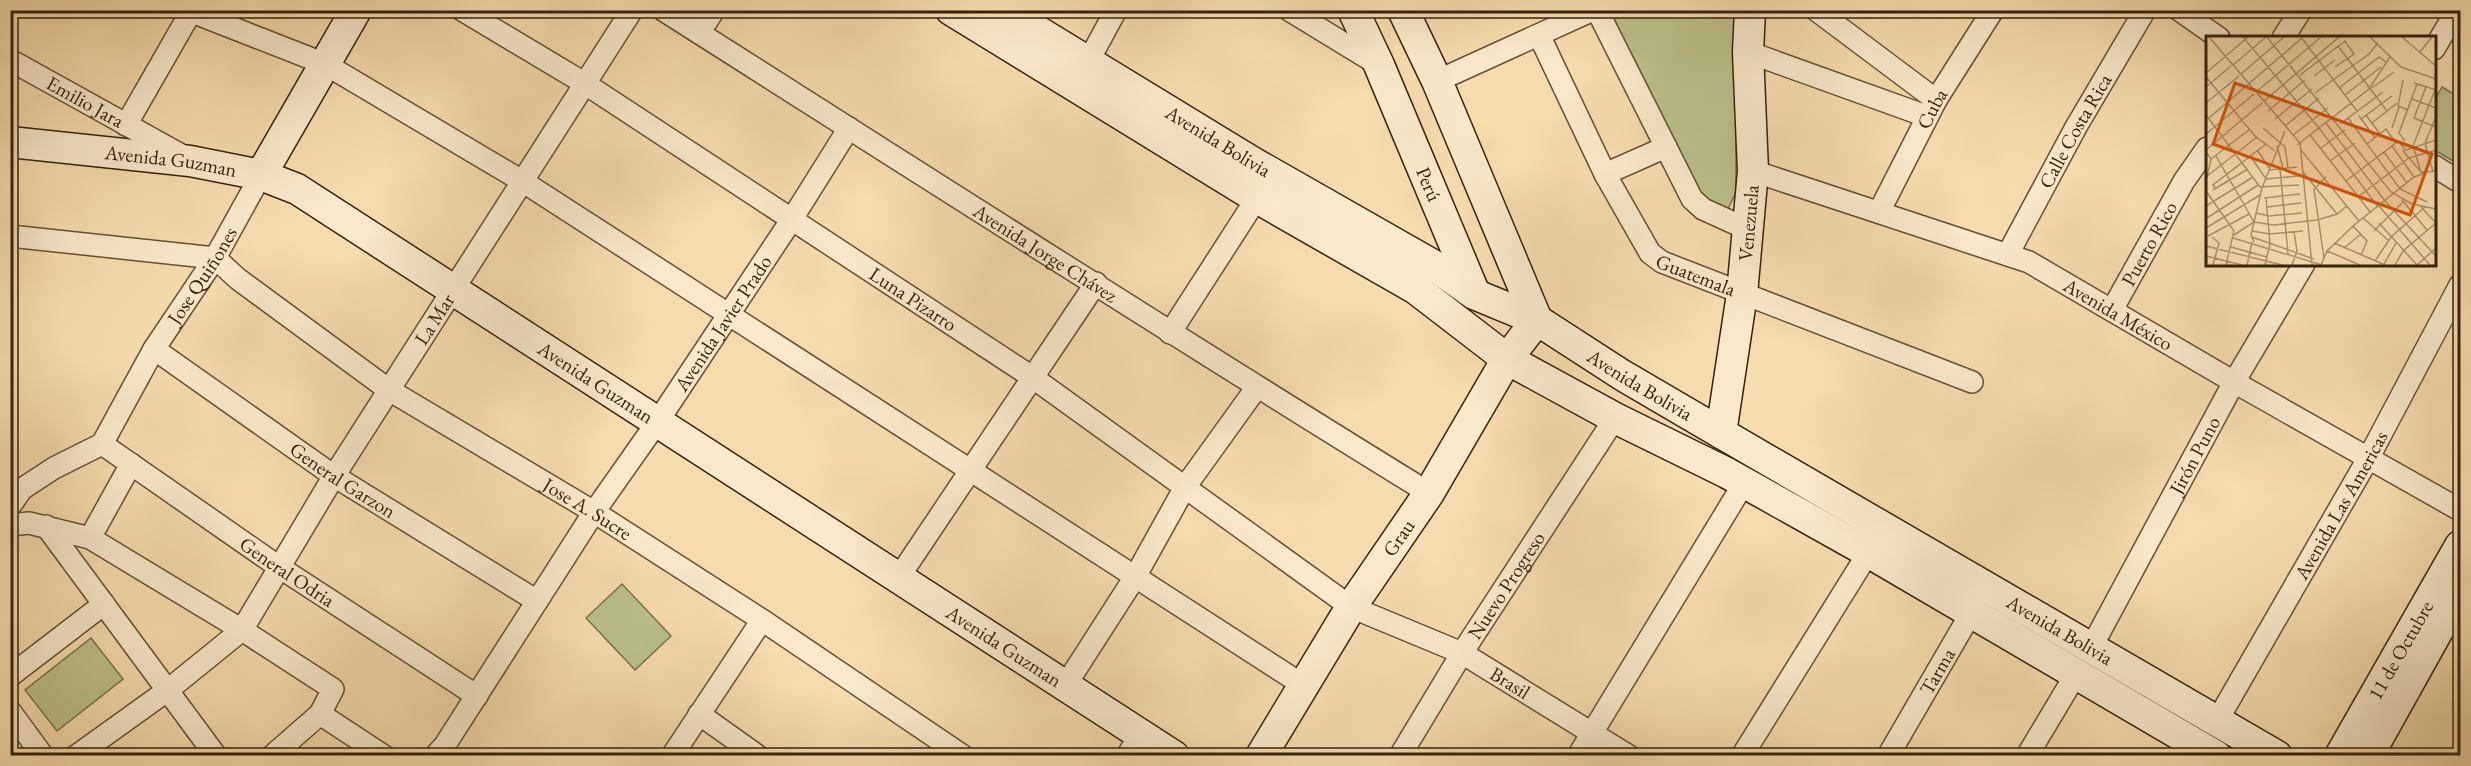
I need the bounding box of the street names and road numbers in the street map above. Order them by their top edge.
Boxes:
street label: Calle Costa Rica [2033,69,2118,193]
street label: Emilio Jara [42,70,129,134]
street label: Cuba [1910,83,1953,134]
street label: Avenida Bolivia [1160,99,1276,183]
street label: Avenida Guzman [103,139,240,183]
street label: Perú [1410,163,1448,206]
street label: Venezuela [1732,184,1765,262]
street label: Avenida Jorge Chávez [968,197,1123,309]
street label: Puerto Rico [2115,197,2183,291]
street label: Jose Quiñones [160,222,243,331]
street label: Guatemala [1652,248,1739,302]
street label: Avenida Javier Prado [668,250,778,397]
street label: Luna Pizarro [865,261,962,337]
street label: Avenida México [2058,272,2178,356]
street label: La Mar [408,288,460,350]
street label: Avenida Guzman [532,335,659,430]
street label: Avenida Bolivia [1581,342,1697,427]
street label: Jirón Puno [2162,411,2226,500]
street label: Avenida Las Americas [2288,426,2394,585]
street label: General Garzon [285,436,401,524]
street label: Jose A. Sucre [537,471,637,546]
street label: Grau [1376,514,1421,562]
street label: Nuevo Progreso [1461,526,1551,644]
street label: General Odria [234,531,340,613]
street label: Avenida Bolivia [2001,588,2118,671]
street label: 11 de Octubre [2362,596,2439,704]
street label: Avenida Guzman [940,599,1067,693]
street label: Tarma [1914,643,1961,699]
street label: Brasil [1485,660,1535,705]

